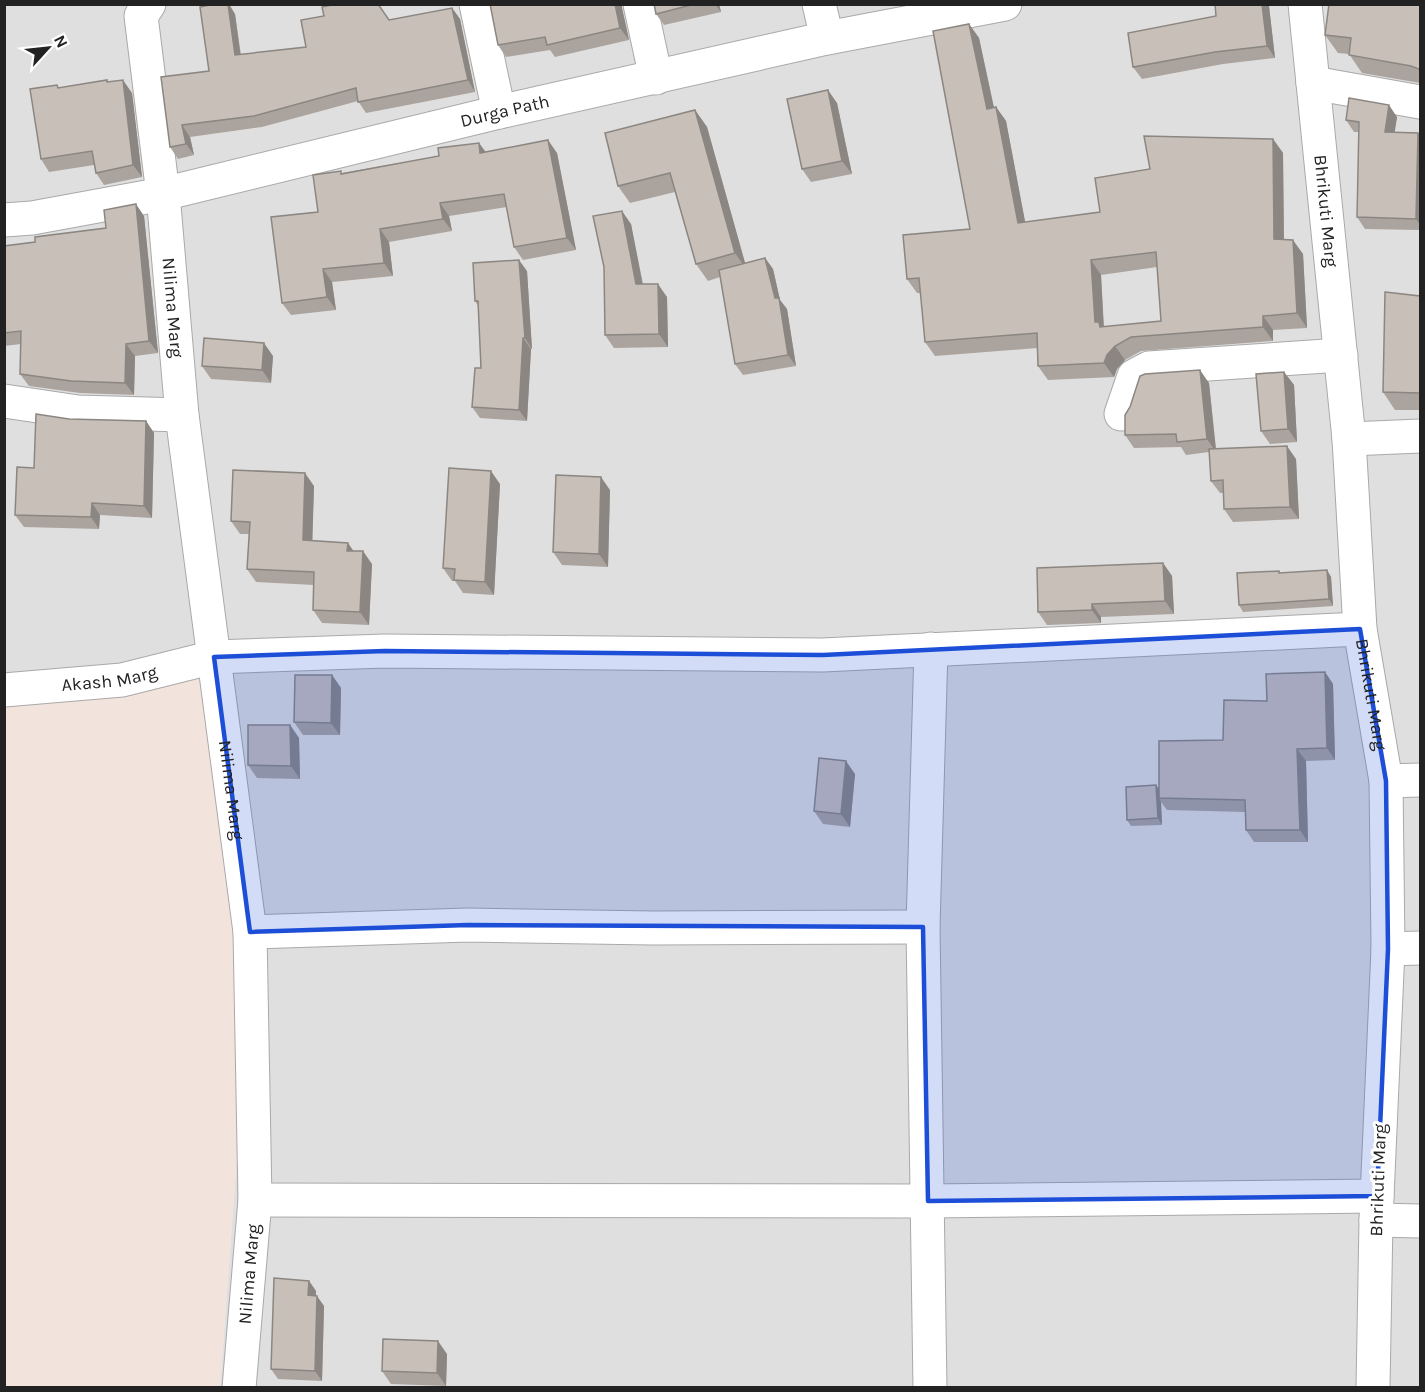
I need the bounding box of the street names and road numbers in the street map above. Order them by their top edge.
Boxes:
street label: Durga Path [458,90,552,132]
street label: Bhrikuti Marg [1309,154,1343,268]
street label: Nilima Marg [158,257,188,359]
street label: Bhrikuti Marg [1351,637,1392,752]
street label: Akash Marg [61,661,159,696]
street label: Nilima Marg [214,739,249,842]
street label: Bhrikuti Marg [1365,1123,1391,1237]
street label: Nilima Marg [234,1223,264,1325]

